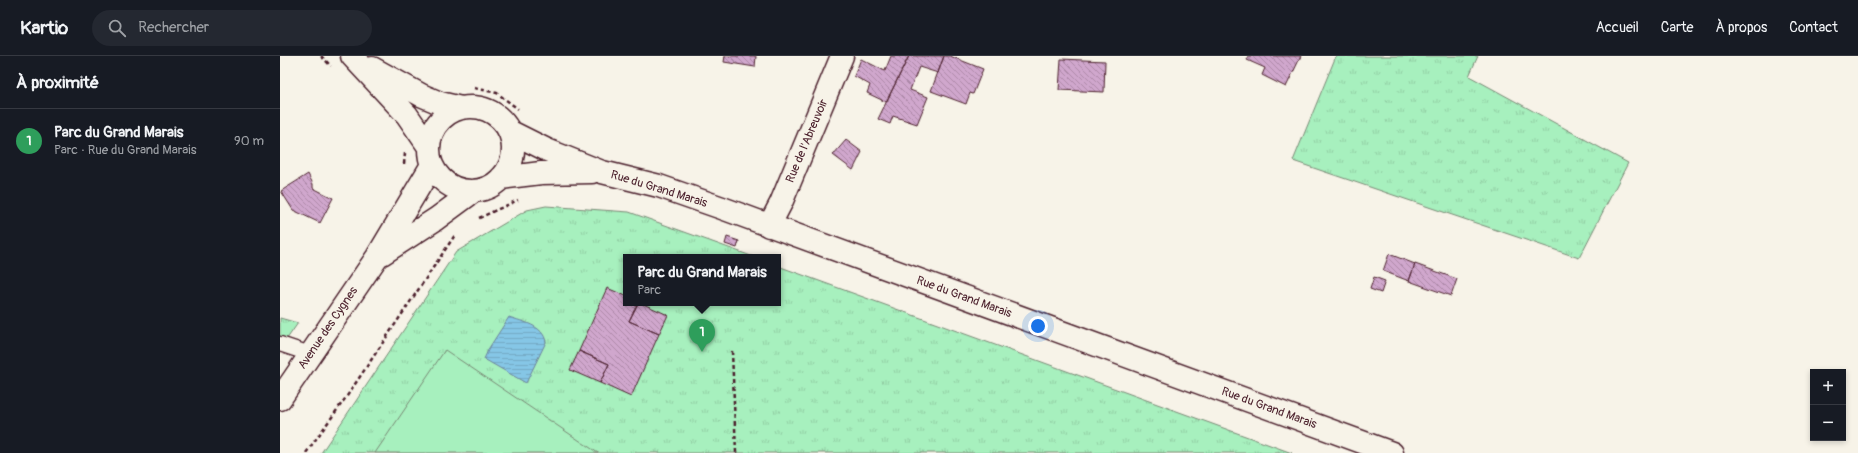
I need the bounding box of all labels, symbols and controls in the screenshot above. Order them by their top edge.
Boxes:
search box [92,10,372,46]
text: Kartio [20,16,68,40]
icon: search [106,17,128,39]
text: Rechercher [138,18,209,37]
text: Accueil [1596,19,1639,36]
text: Carte [1661,19,1693,36]
text: À propos [1715,19,1767,36]
text: Contact [1789,19,1838,36]
text: À proximité [16,72,99,93]
street label: Rue de l'Abreuvoir [783,96,832,185]
text: Parc du Grand Marais [54,123,183,142]
text: 1 [26,133,32,149]
text: 90 m [234,133,264,149]
text: Parc · Rue du Grand Marais [54,142,197,158]
street label: Rue du Grand Marais [609,167,710,211]
popup [623,254,781,306]
text: Parc du Grand Marais [637,263,767,282]
street label: Rue du Grand Marais [914,273,1014,321]
text: Parc [637,282,661,298]
street label: Avenue des Cygnes [295,283,361,372]
your location [1028,316,1048,336]
pin: 1 [689,319,715,352]
map controls [1810,369,1846,441]
button: + [1810,369,1846,405]
street label: Rue du Grand Marais [1219,384,1319,432]
button: − [1810,405,1846,441]

